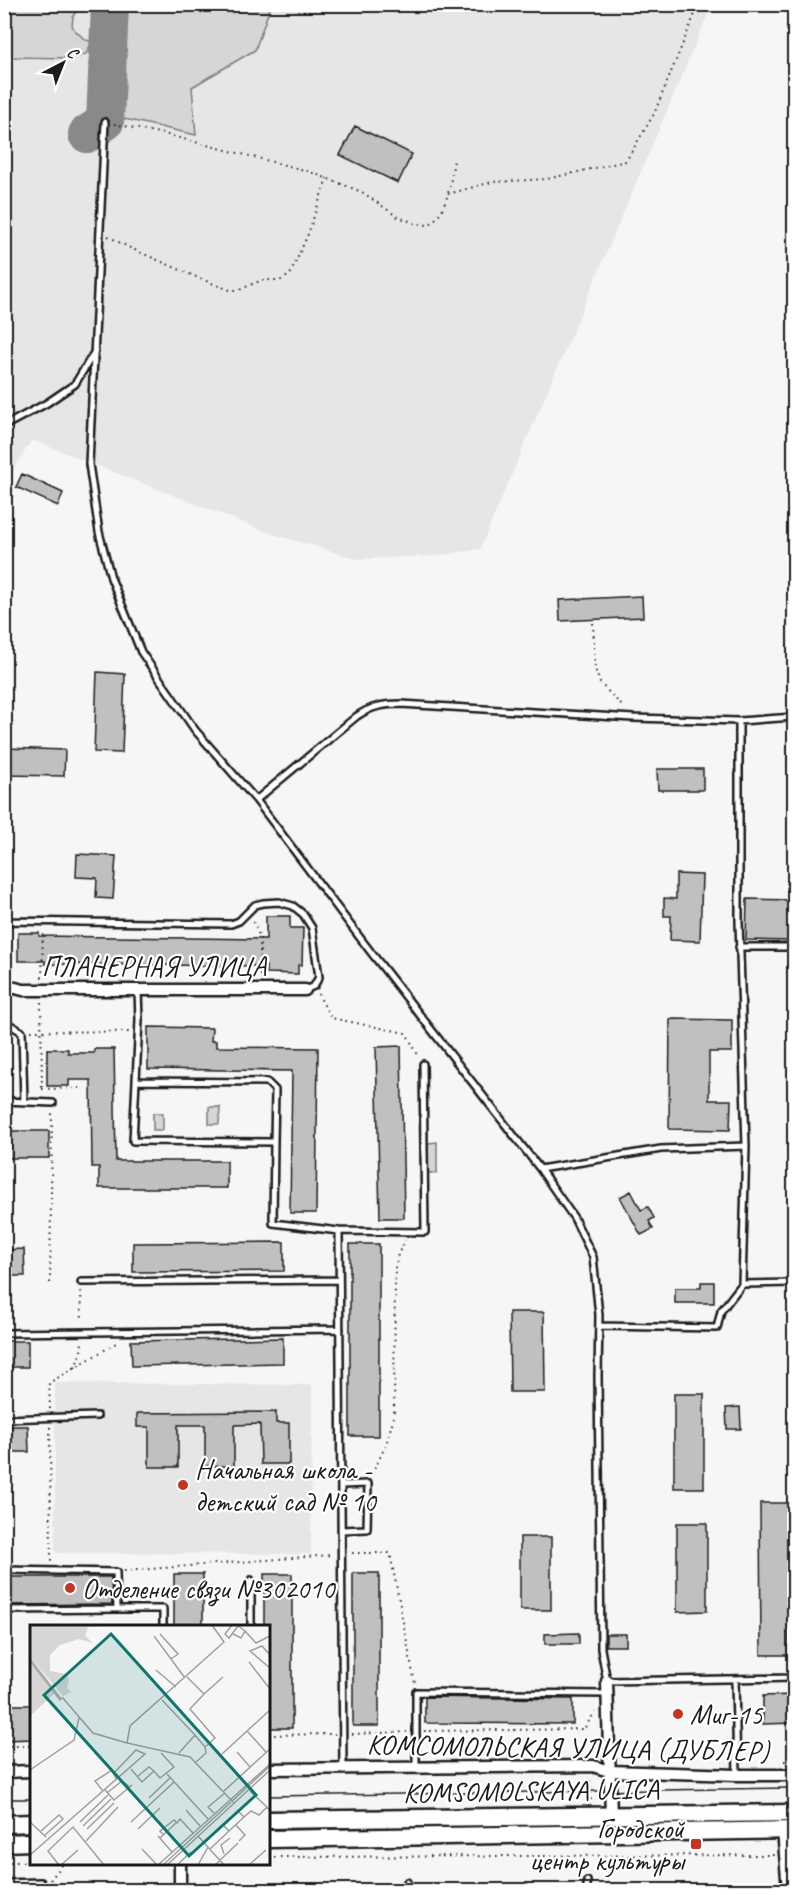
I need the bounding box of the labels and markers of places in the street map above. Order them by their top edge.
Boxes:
place label: Начальная школа - детский сад № 10 [195,1452,378,1519]
marker: Начальная школа - детский сад № 10 [176,1478,190,1492]
place label: Отделение связи №302010 [82,1571,337,1607]
marker: Отделение связи №302010 [63,1581,77,1595]
place label: Миг-15 [690,1697,764,1732]
marker: Миг-15 [671,1707,685,1721]
place label: Городской центр культуры [530,1811,686,1878]
marker: Городской центр культуры [689,1837,703,1851]

